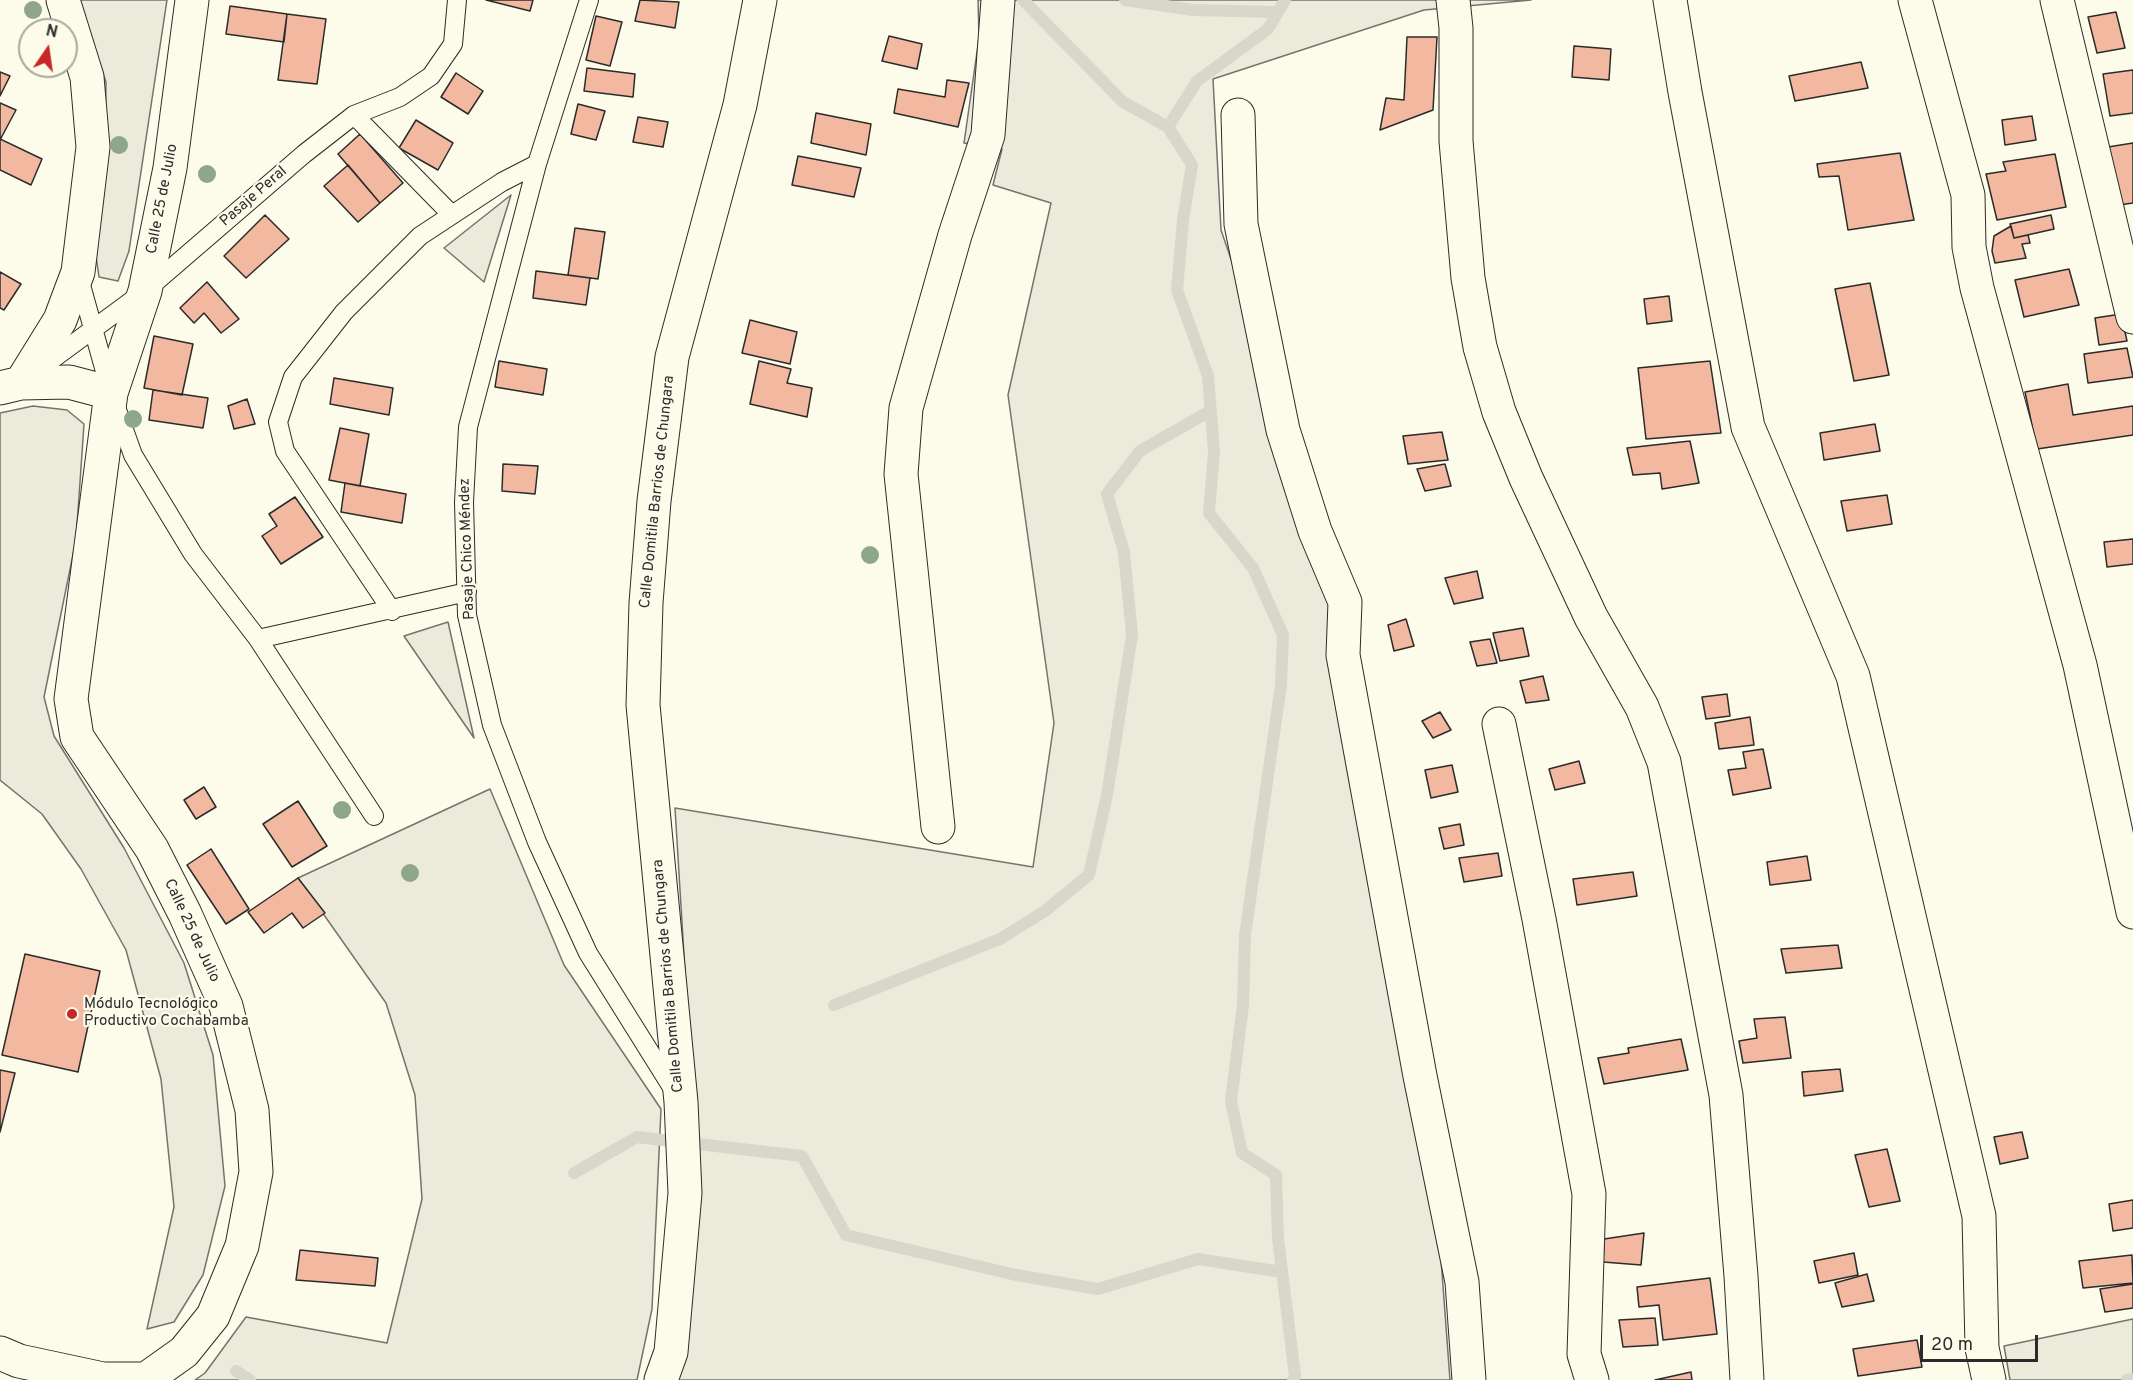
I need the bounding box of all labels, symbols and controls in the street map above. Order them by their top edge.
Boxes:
north arrow [18,18,78,78]
text: N [44,21,59,43]
street label: Calle 25 de Julio [143,142,183,256]
street label: Pasaje Peral [217,163,291,231]
street label: Calle Domitila Barrios de Chungara [637,375,679,609]
street label: Pasaje Chico Méndez [457,478,479,620]
street label: Calle Domitila Barrios de Chungara [650,859,688,1093]
street label: Calle 25 de Julio [159,877,223,985]
place label: Módulo Tecnológico Productivo Cochabamba [84,996,249,1031]
marker: Módulo Tecnológico Productivo Cochabamba [65,1007,79,1021]
scale bar [1923,1323,2042,1361]
text: 20 m [1931,1334,1973,1357]

